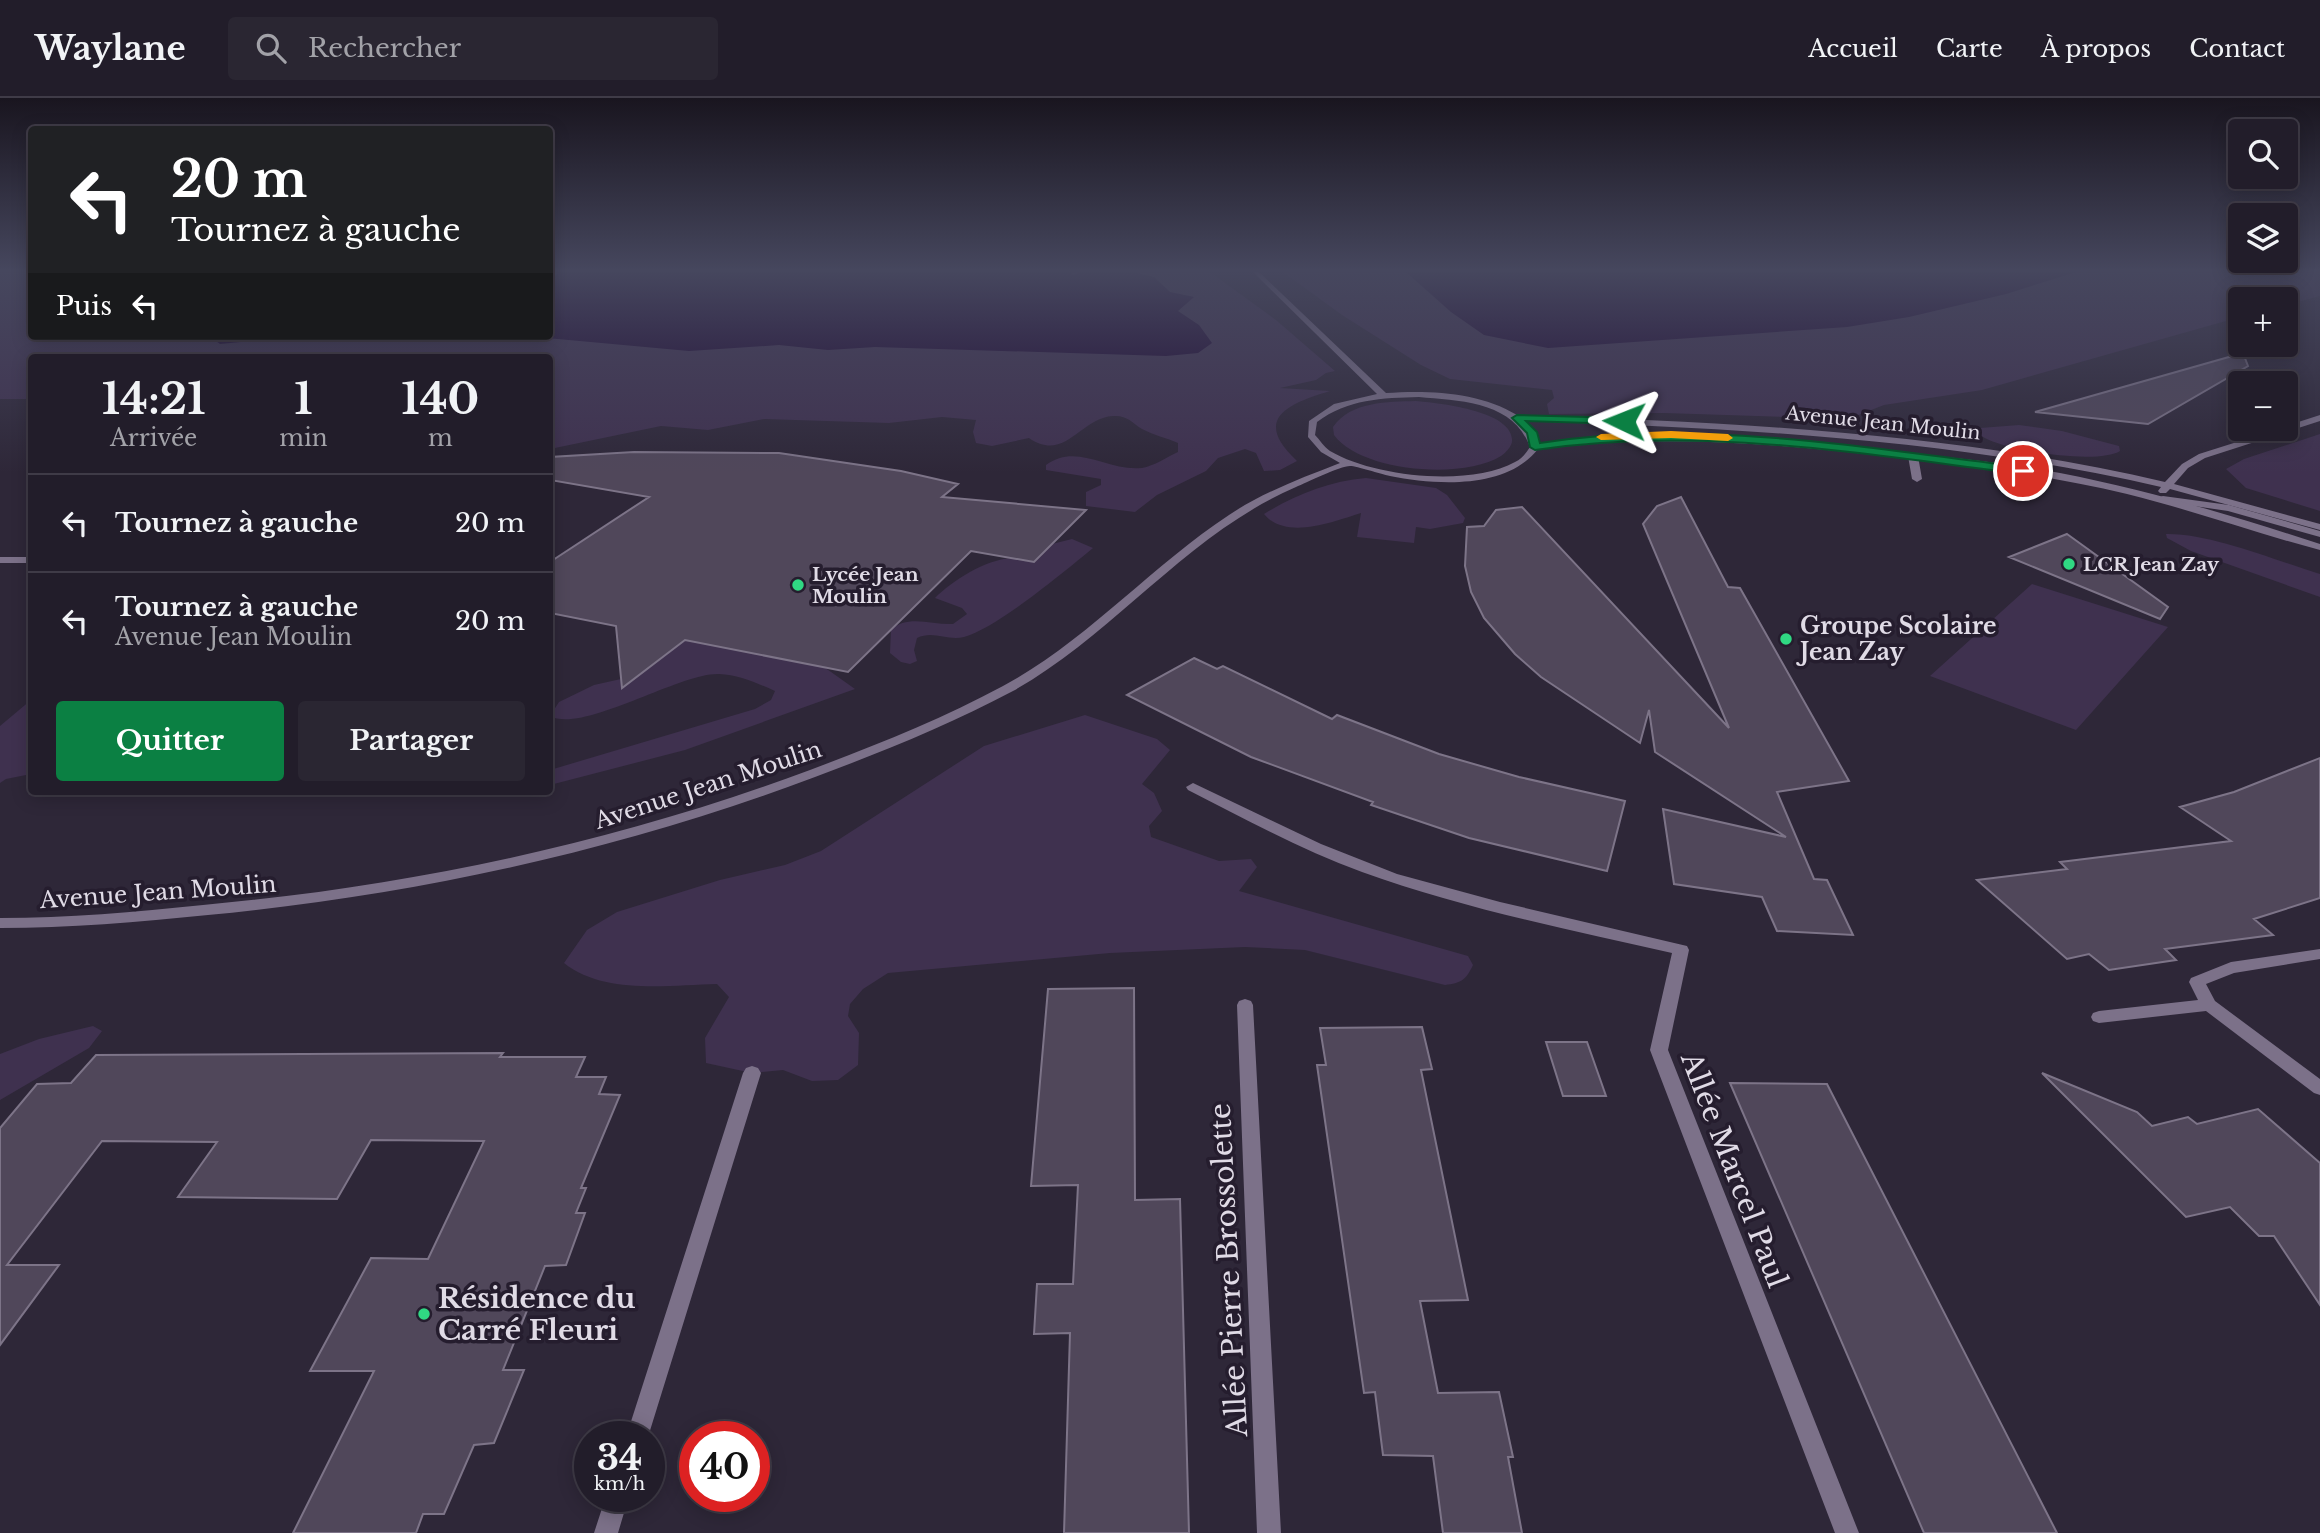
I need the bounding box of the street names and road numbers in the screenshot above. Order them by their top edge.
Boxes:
street label: Avenue Jean Moulin [1783,401,1982,445]
street label: Avenue Jean Moulin [590,735,825,835]
street label: Avenue Jean Moulin [38,870,277,914]
street label: Allée Marcel Paul [1673,1046,1795,1293]
street label: Allée Pierre Brossolette [1203,1102,1255,1439]

